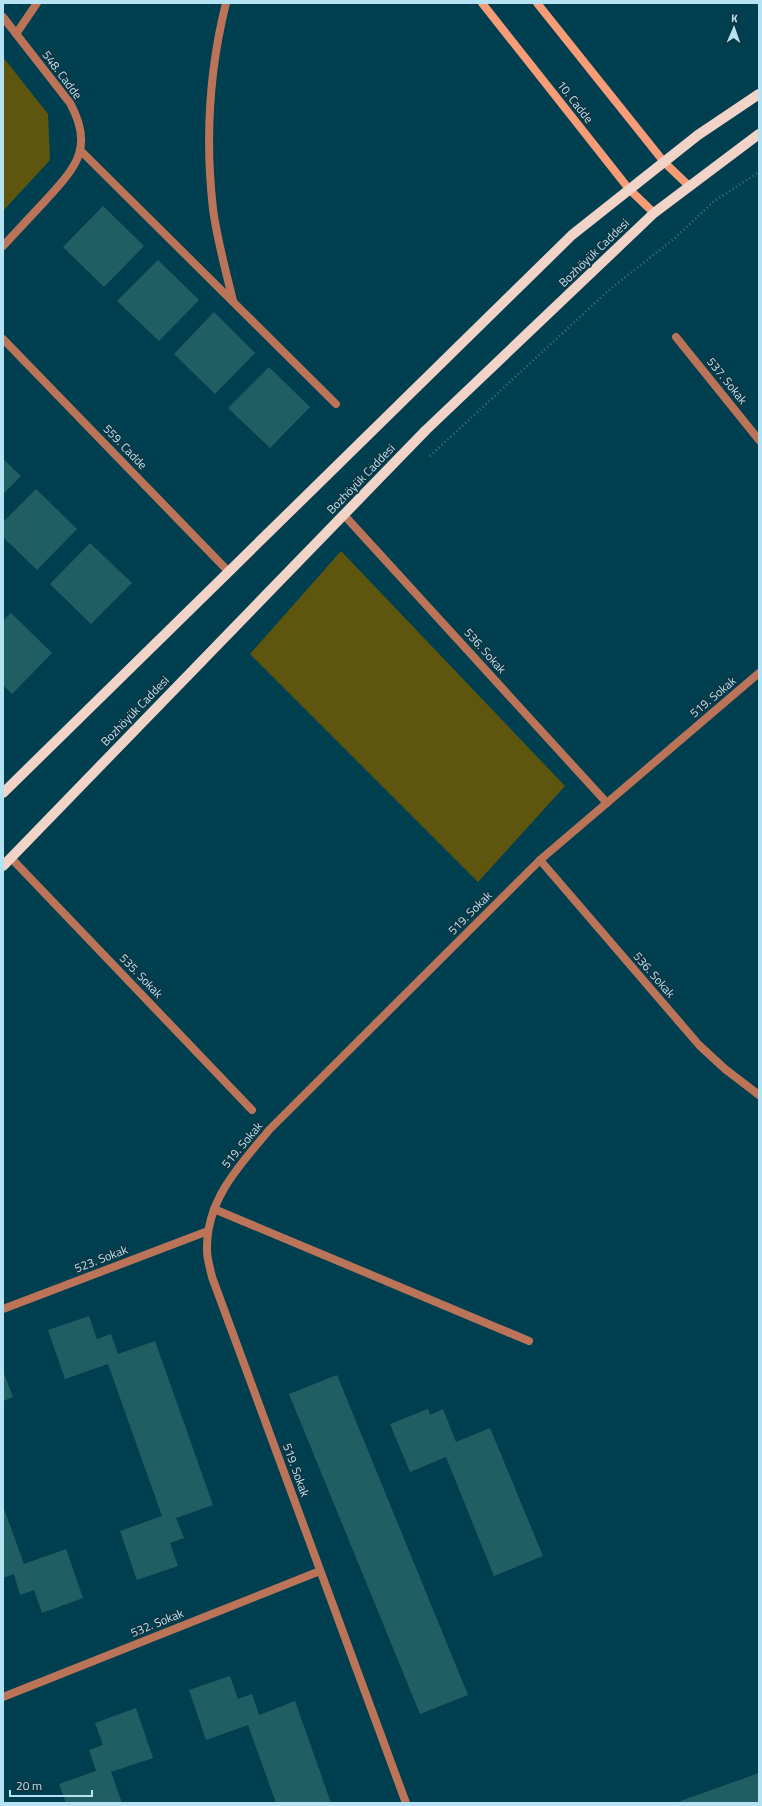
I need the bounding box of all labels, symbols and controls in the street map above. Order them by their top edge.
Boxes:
north arrow [714,8,754,48]
text: K [731,10,738,26]
street label: 548. Cadde [38,46,87,103]
street label: 10. Cadde [553,76,598,127]
street label: Bozhöyük Caddesi [554,214,633,291]
street label: 537. Sokak [702,353,752,408]
street label: 559. Cadde [99,420,152,474]
street label: Bozhöyük Caddesi [322,439,399,518]
street label: 536. Sokak [460,624,511,678]
street label: Bozhöyük Caddesi [96,671,173,750]
street label: 519. Sokak [685,671,740,722]
street label: 519. Sokak [443,886,496,939]
street label: 536. Sokak [629,947,680,1002]
street label: 535. Sokak [115,949,168,1002]
street label: 519. Sokak [216,1117,267,1172]
street label: 523. Sokak [71,1240,130,1277]
street label: 519. Sokak [278,1440,315,1499]
street label: 532. Sokak [127,1603,186,1642]
scale bar [10,1772,92,1798]
text: 20 m [16,1776,42,1795]

